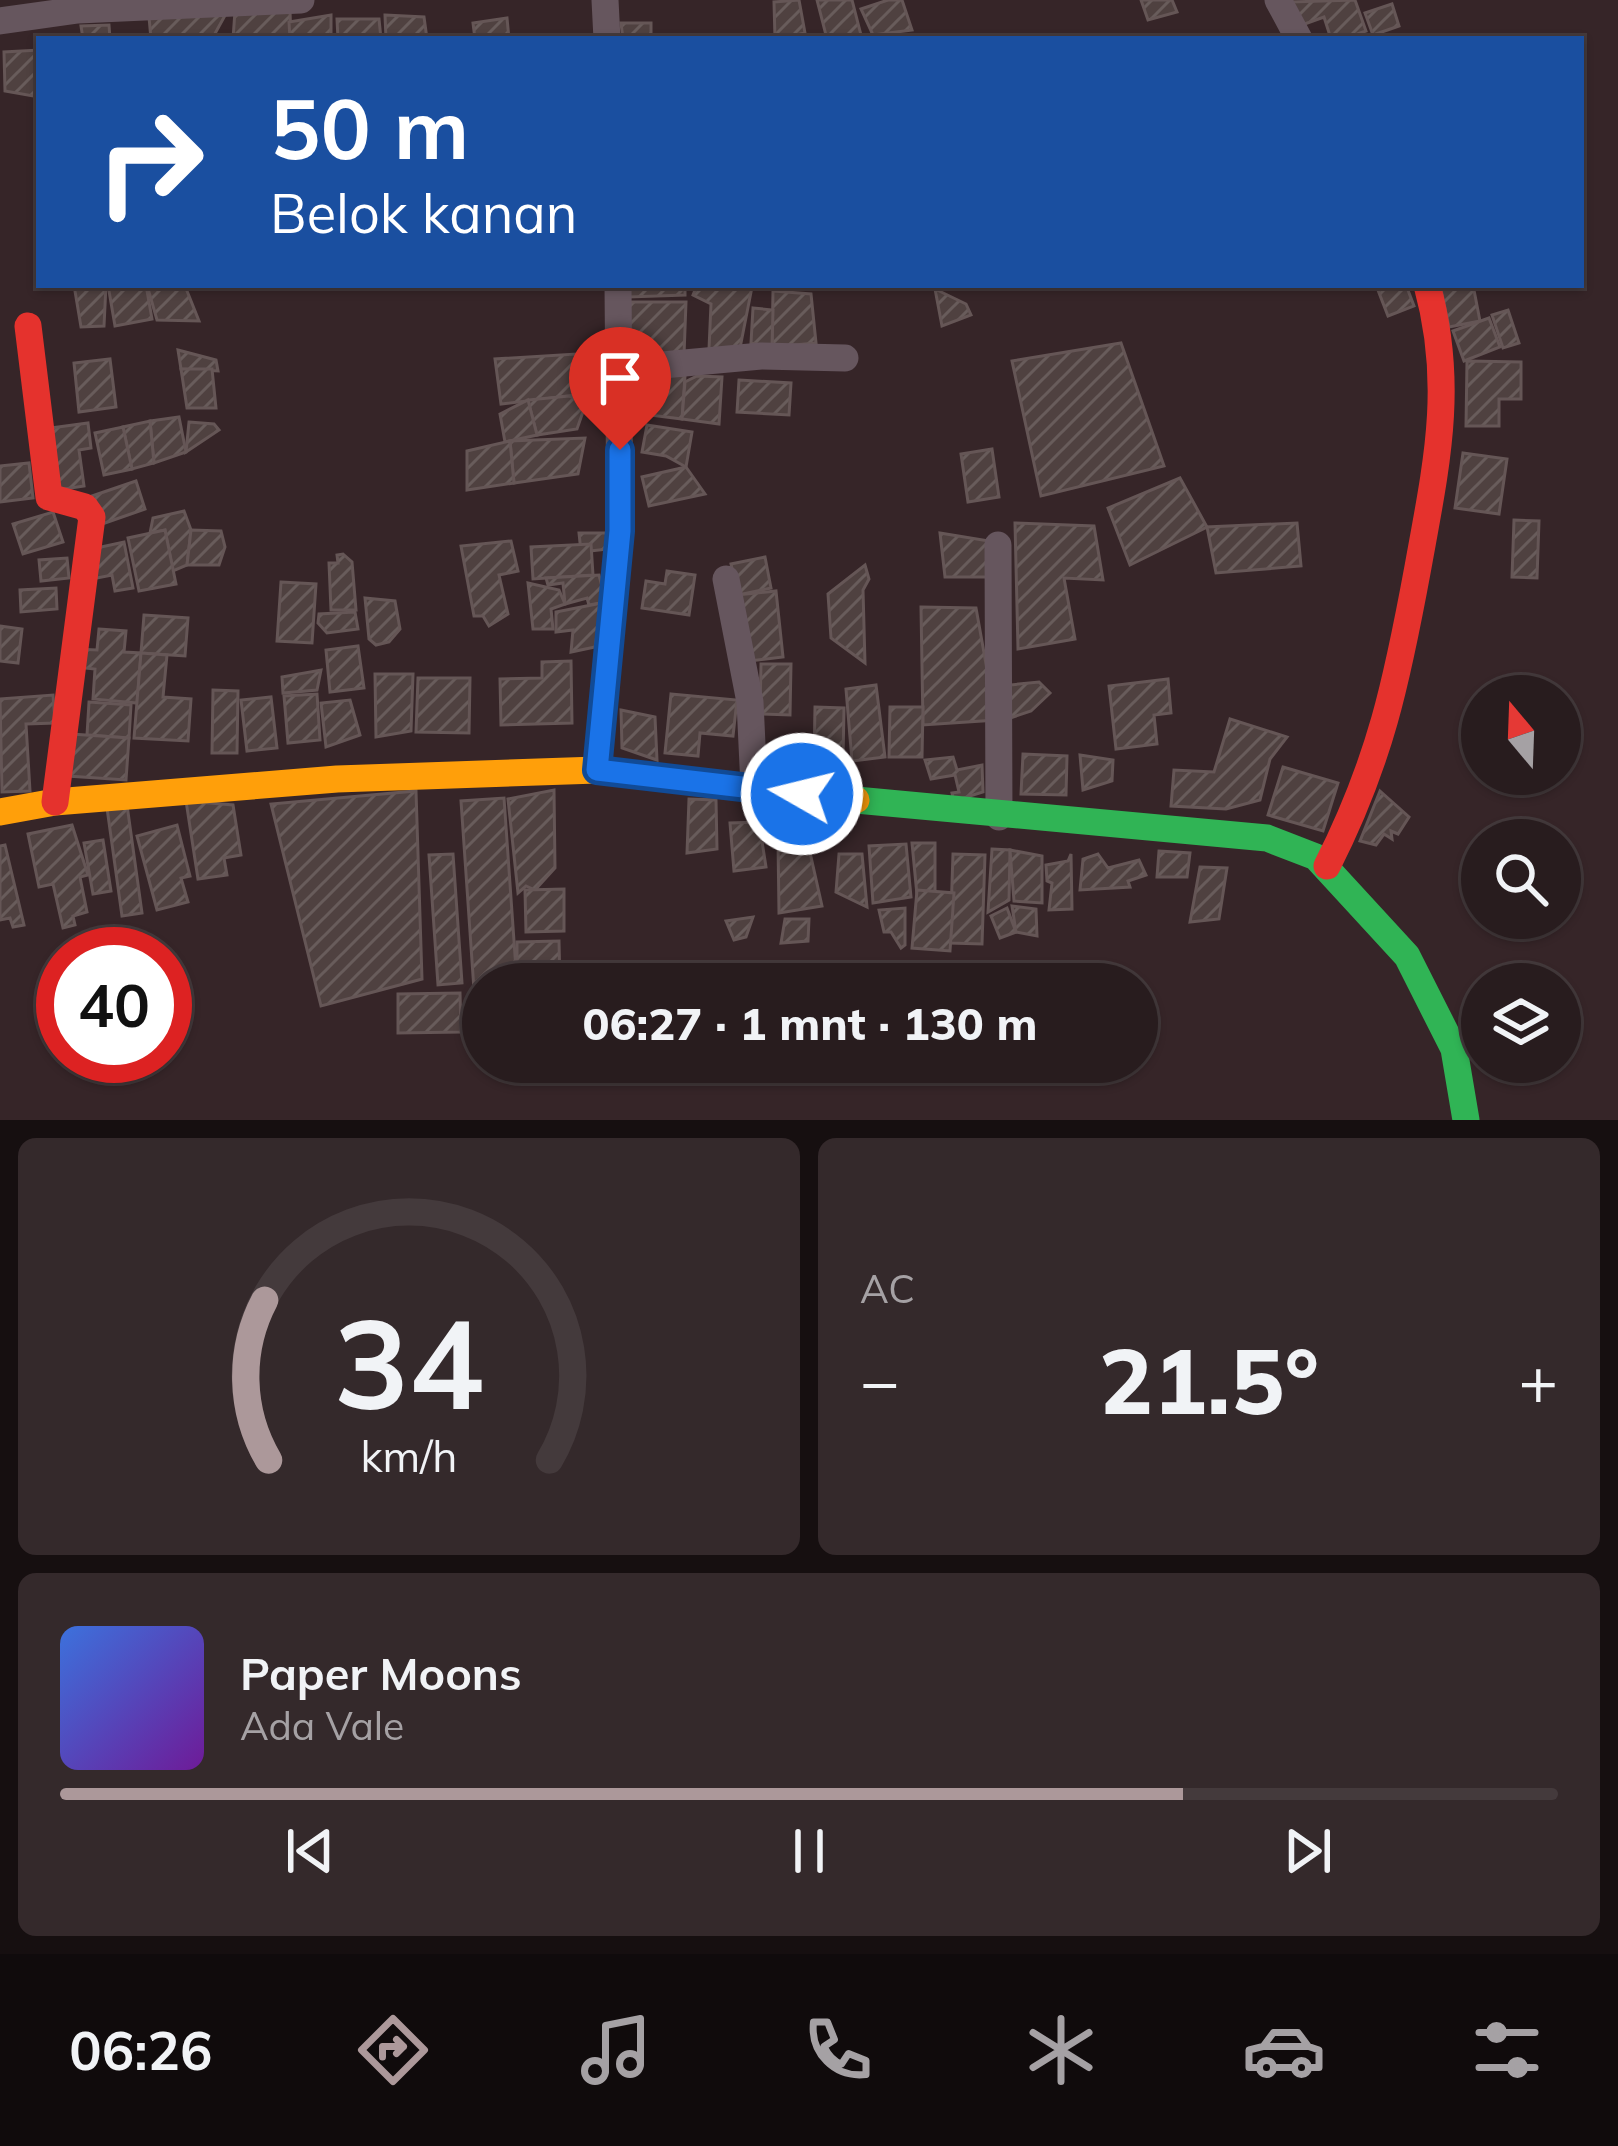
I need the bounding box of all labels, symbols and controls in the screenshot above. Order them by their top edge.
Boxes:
text: 50 m [270,75,469,180]
icon: right [72,84,228,240]
text: Belok kanan [270,179,577,247]
pin [569,327,671,450]
icon: arrive [587,345,653,411]
north arrow [1461,675,1581,795]
map controls [1461,675,1581,1083]
position arrow [739,731,865,857]
button: search [1461,819,1581,939]
speed limit sign: 40 [36,927,192,1083]
button: layers [1461,963,1581,1083]
text: 06:27 · 1 mnt · 130 m [583,995,1037,1051]
text: AC [860,1264,915,1313]
text: 34 [334,1284,484,1440]
text: 21.5° [1099,1324,1319,1437]
text: − [860,1339,900,1422]
text: + [1518,1339,1558,1422]
text: km/h [360,1428,458,1482]
text: Paper Moons [240,1645,522,1701]
text: Ada Vale [240,1701,404,1750]
icon: previous [277,1818,343,1884]
icon: pause [776,1818,842,1884]
icon: next [1275,1818,1341,1884]
icon: directions [351,2008,435,2092]
icon: music [574,2008,658,2092]
icon: phone [796,2008,880,2092]
icon: climate [1019,2008,1103,2092]
icon: car [1242,2008,1326,2092]
icon: filters [1465,2008,1549,2092]
text: 06:26 [69,2016,212,2084]

